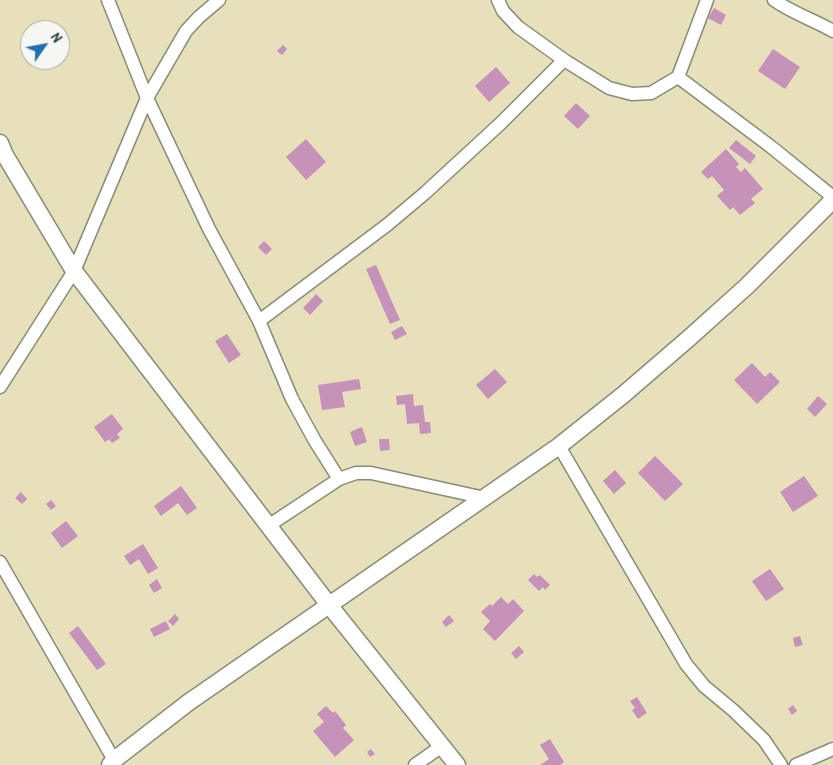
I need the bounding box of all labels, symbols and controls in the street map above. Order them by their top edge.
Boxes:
north arrow [20,20,70,70]
text: N [47,29,67,45]

